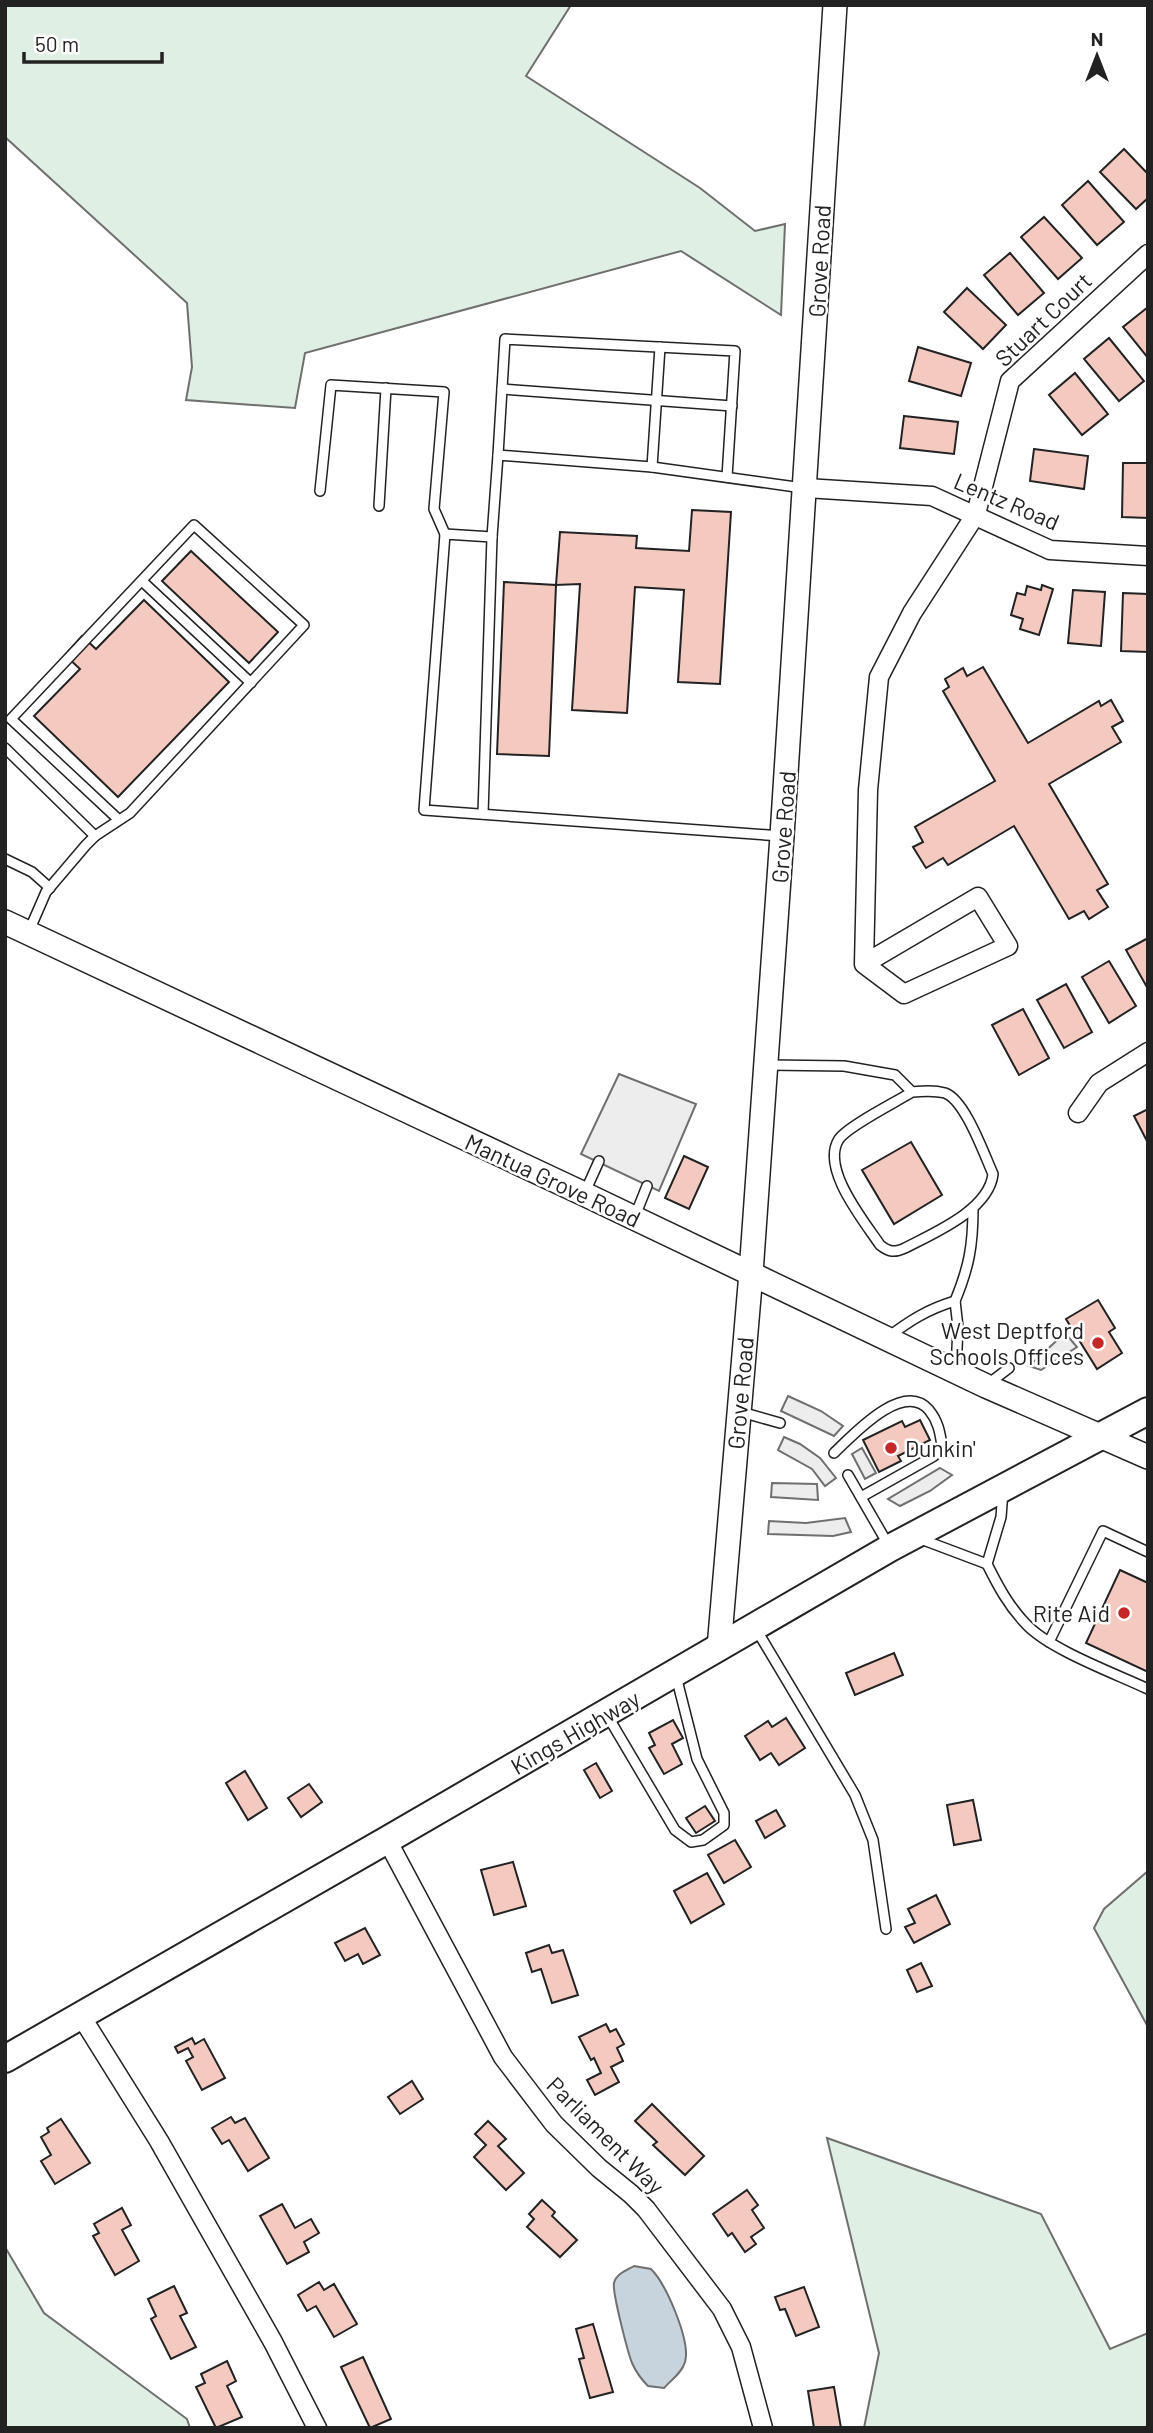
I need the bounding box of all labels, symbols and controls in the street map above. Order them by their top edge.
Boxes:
scale bar [24,21,163,65]
north arrow [1062,21,1132,91]
text: N [1091,27,1103,50]
text: 50 m [35,31,79,56]
street label: Grove Road [802,204,836,318]
street label: Stuart Court [989,266,1097,372]
street label: Lentz Road [950,466,1064,536]
street label: Grove Road [765,770,801,884]
street label: Mantua Grove Road [461,1127,645,1233]
place label: West Deptford Schools Offices [929,1316,1084,1370]
marker: West Deptford Schools Offices [1090,1335,1106,1351]
street label: Grove Road [721,1336,759,1450]
place label: Dunkin' [905,1434,976,1462]
marker: Dunkin' [883,1440,899,1456]
place label: Rite Aid [1033,1599,1110,1627]
marker: Rite Aid [1116,1605,1132,1621]
street label: Kings Highway [506,1684,645,1780]
street label: Parliament Way [542,2071,671,2200]

